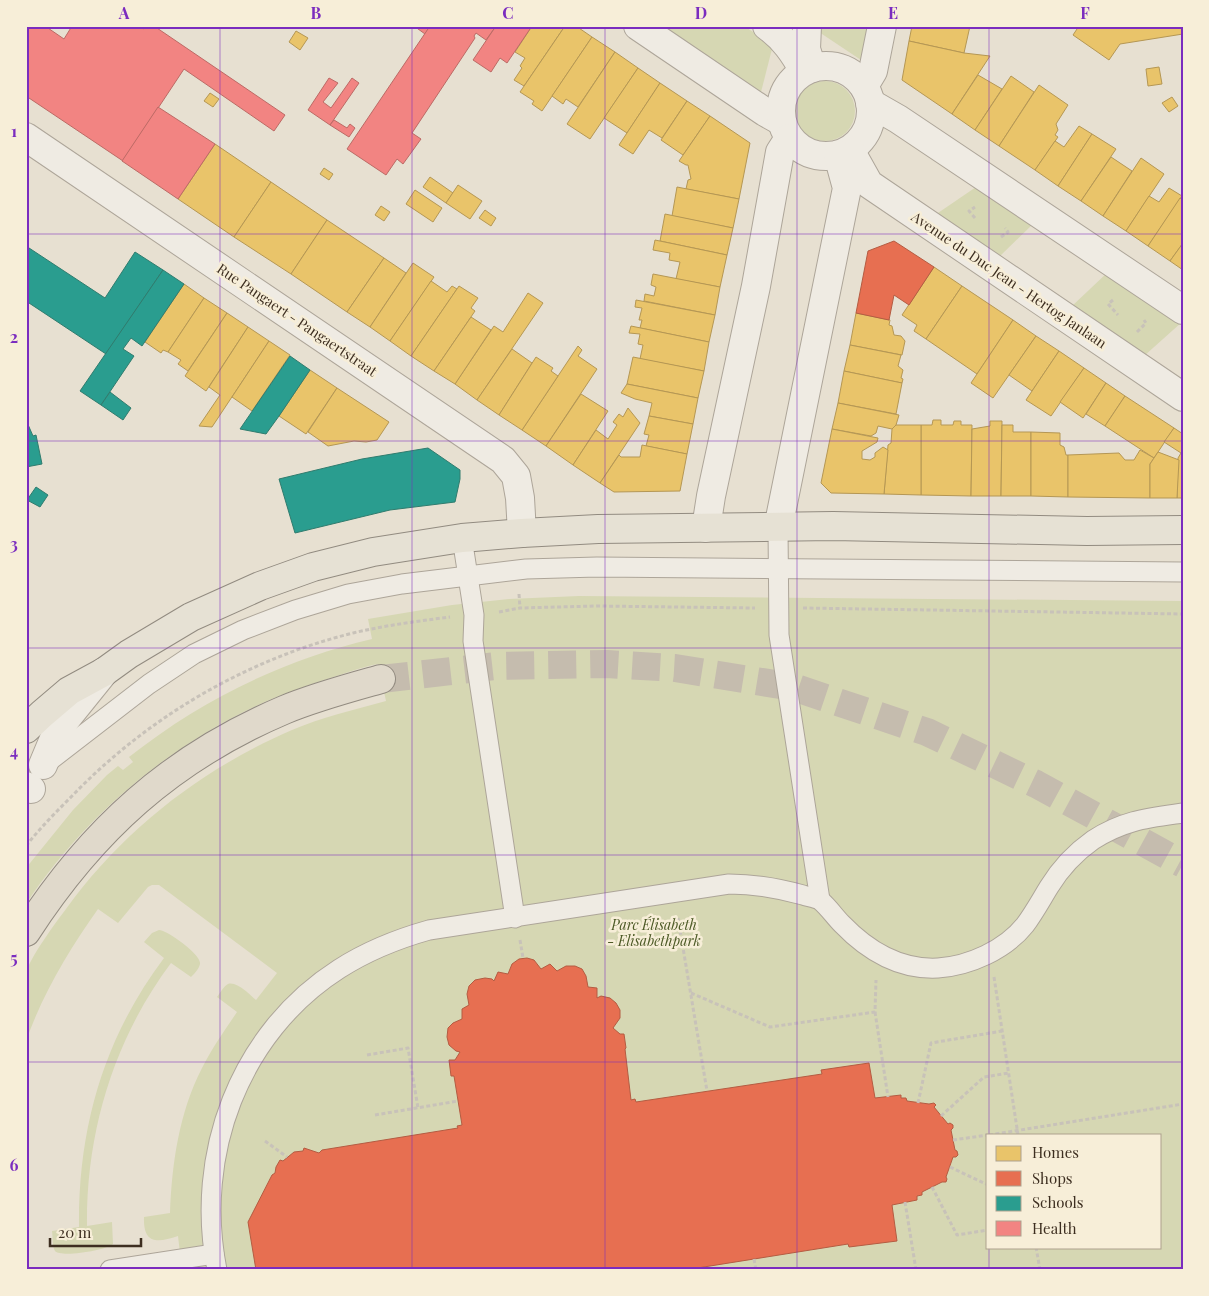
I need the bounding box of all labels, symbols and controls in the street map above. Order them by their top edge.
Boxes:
text: A [118,2,130,23]
text: B [311,2,322,23]
text: C [502,2,514,23]
text: D [695,2,707,23]
text: E [888,2,898,23]
text: F [1080,2,1090,23]
text: 1 [11,120,17,141]
street label: Avenue du Duc Jean - Hertog Janlaan [907,206,1111,353]
street label: Rue Pangaert - Pangaertstraat [213,259,382,381]
text: 2 [10,326,18,347]
text: 3 [10,533,18,554]
text: 4 [10,740,18,761]
park label: Parc Élisabeth - Elisabethpark [607,915,701,950]
text: 5 [10,947,18,968]
legend [986,1134,1162,1248]
text: Homes [1032,1142,1079,1162]
text: 6 [10,1154,19,1175]
text: Shops [1032,1168,1073,1188]
text: Schools [1032,1192,1084,1212]
scale bar [50,1216,141,1248]
text: Health [1032,1218,1077,1238]
text: 20 m [58,1222,92,1242]

